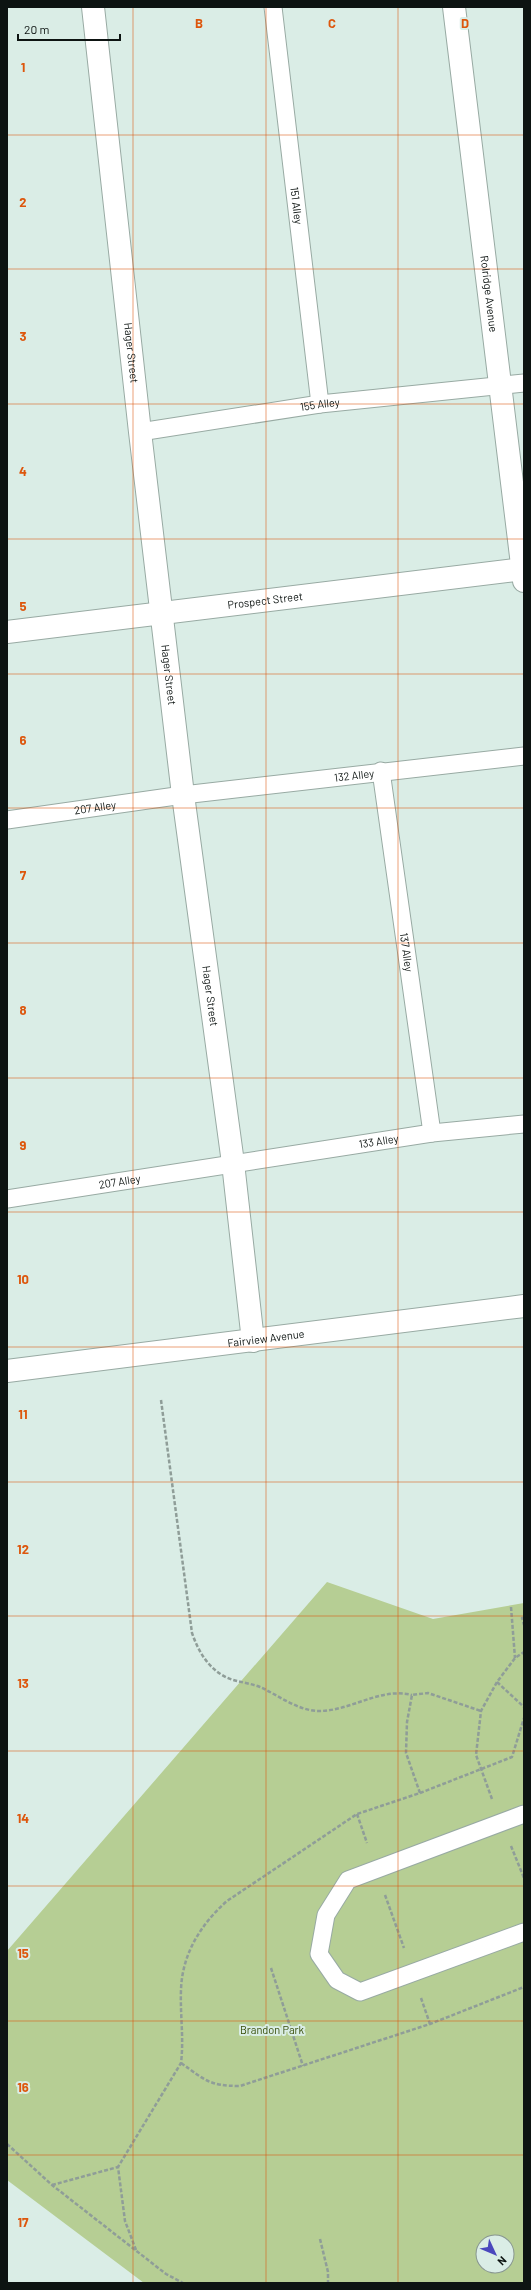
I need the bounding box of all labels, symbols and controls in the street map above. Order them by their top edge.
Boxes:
text: B [195,15,203,31]
text: C [328,15,336,31]
text: D [461,15,469,31]
scale bar [18,16,120,42]
text: 20 m [24,22,50,36]
text: 1 [21,59,25,75]
street label: 151 Alley [288,186,306,225]
text: 2 [19,194,27,210]
street label: Rolridge Avenue [478,255,501,333]
street label: Hager Street [122,322,142,384]
text: 3 [19,328,27,344]
street label: 155 Alley [299,395,340,413]
text: 4 [19,463,27,479]
street label: Prospect Street [227,589,303,611]
text: 5 [19,598,27,614]
street label: Hager Street [159,644,179,706]
text: 6 [20,732,27,748]
street label: 132 Alley [333,766,375,784]
street label: 207 Alley [73,798,117,816]
text: 7 [20,867,27,883]
street label: 137 Alley [398,932,416,973]
street label: Hager Street [200,965,221,1027]
text: 8 [19,1002,27,1018]
street label: 133 Alley [358,1131,399,1150]
text: 9 [20,1137,27,1153]
street label: 207 Alley [98,1171,141,1191]
text: 10 [17,1271,29,1287]
street label: Fairview Avenue [227,1327,305,1349]
text: 11 [18,1406,28,1422]
text: 12 [17,1541,29,1557]
text: 13 [17,1675,29,1691]
text: 14 [17,1810,29,1826]
text: 15 [17,1945,29,1961]
park label: Brandon Park [240,2023,305,2036]
text: 16 [17,2079,29,2095]
text: 17 [17,2214,29,2230]
north arrow [475,2234,515,2274]
text: N [495,2254,510,2268]

